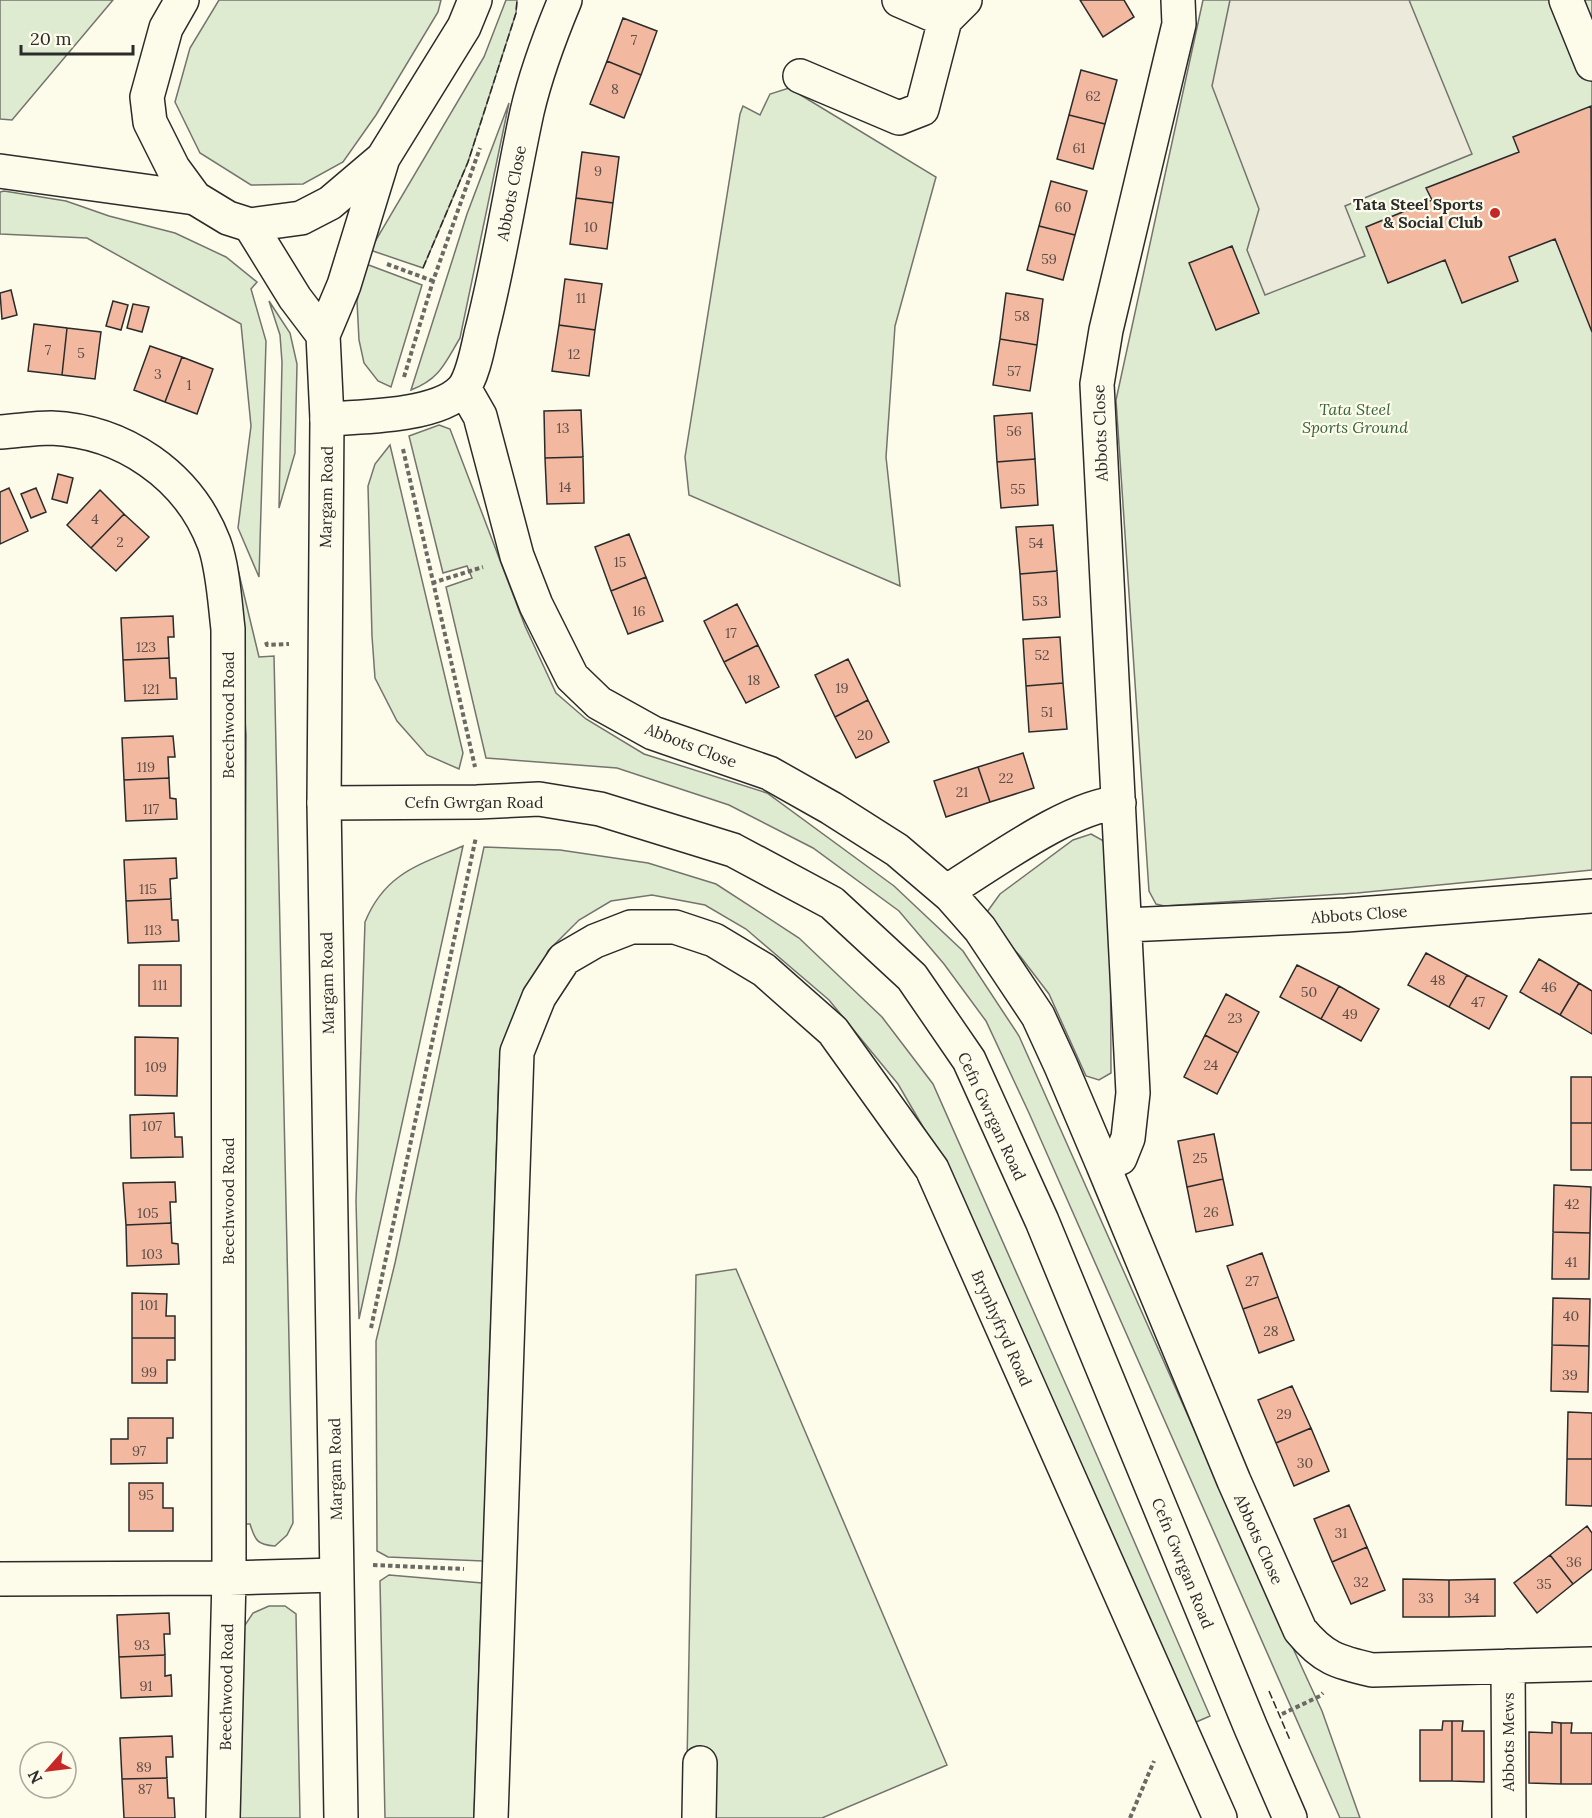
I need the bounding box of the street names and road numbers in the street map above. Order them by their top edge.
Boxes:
street label: Abbots Close [492,143,530,243]
street label: Abbots Close [1088,384,1112,483]
street label: Margam Road [315,445,337,548]
street label: Beechwood Road [218,651,238,779]
street label: Abbots Close [641,718,740,772]
street label: Cefn Gwrgan Road [404,792,544,812]
street label: Abbots Close [1309,901,1408,927]
street label: Margam Road [316,931,338,1034]
street label: Cefn Gwrgan Road [954,1049,1031,1184]
street label: Beechwood Road [218,1137,238,1265]
street label: Brynhyfryd Road [967,1267,1037,1390]
street label: Margam Road [324,1417,346,1520]
street label: Abbots Close [1230,1490,1288,1588]
street label: Cefn Gwrgan Road [1148,1495,1218,1632]
street label: Beechwood Road [215,1623,237,1751]
street label: Abbots Mews [1498,1692,1518,1793]

